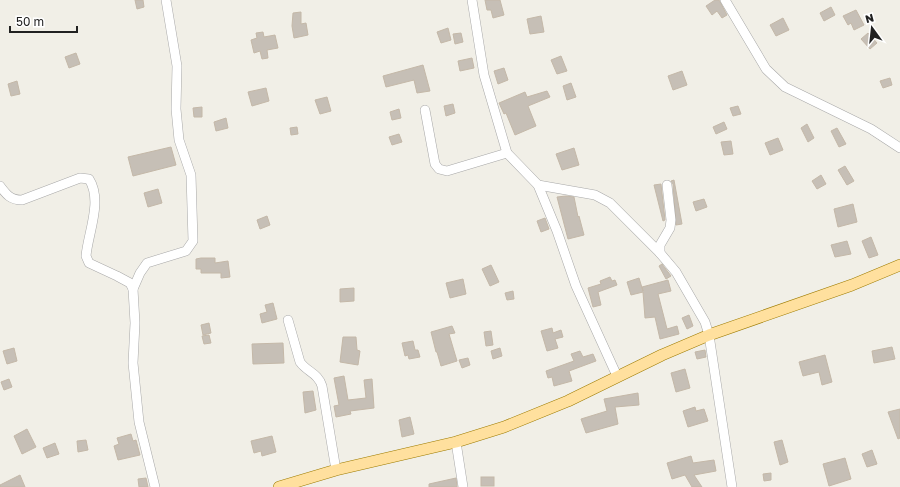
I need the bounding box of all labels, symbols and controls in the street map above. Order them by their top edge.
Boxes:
scale bar [10,8,77,34]
north arrow [852,8,892,48]
text: N [864,10,875,25]
text: 50 m [16,14,44,29]

